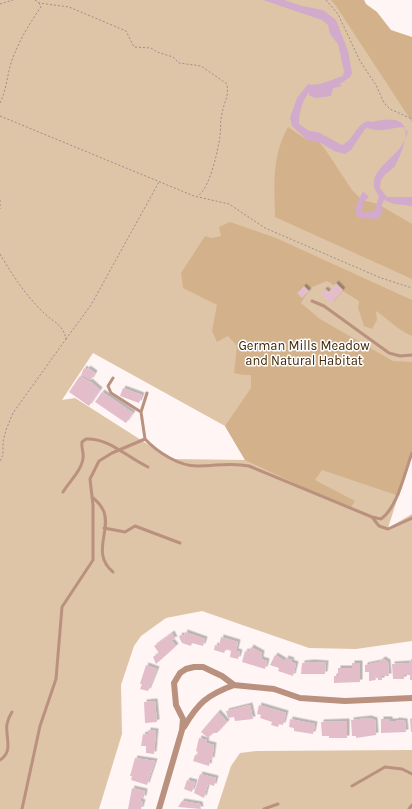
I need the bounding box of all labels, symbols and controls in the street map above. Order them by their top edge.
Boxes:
park label: German Mills Meadow and Natural Habitat [238,338,370,368]

